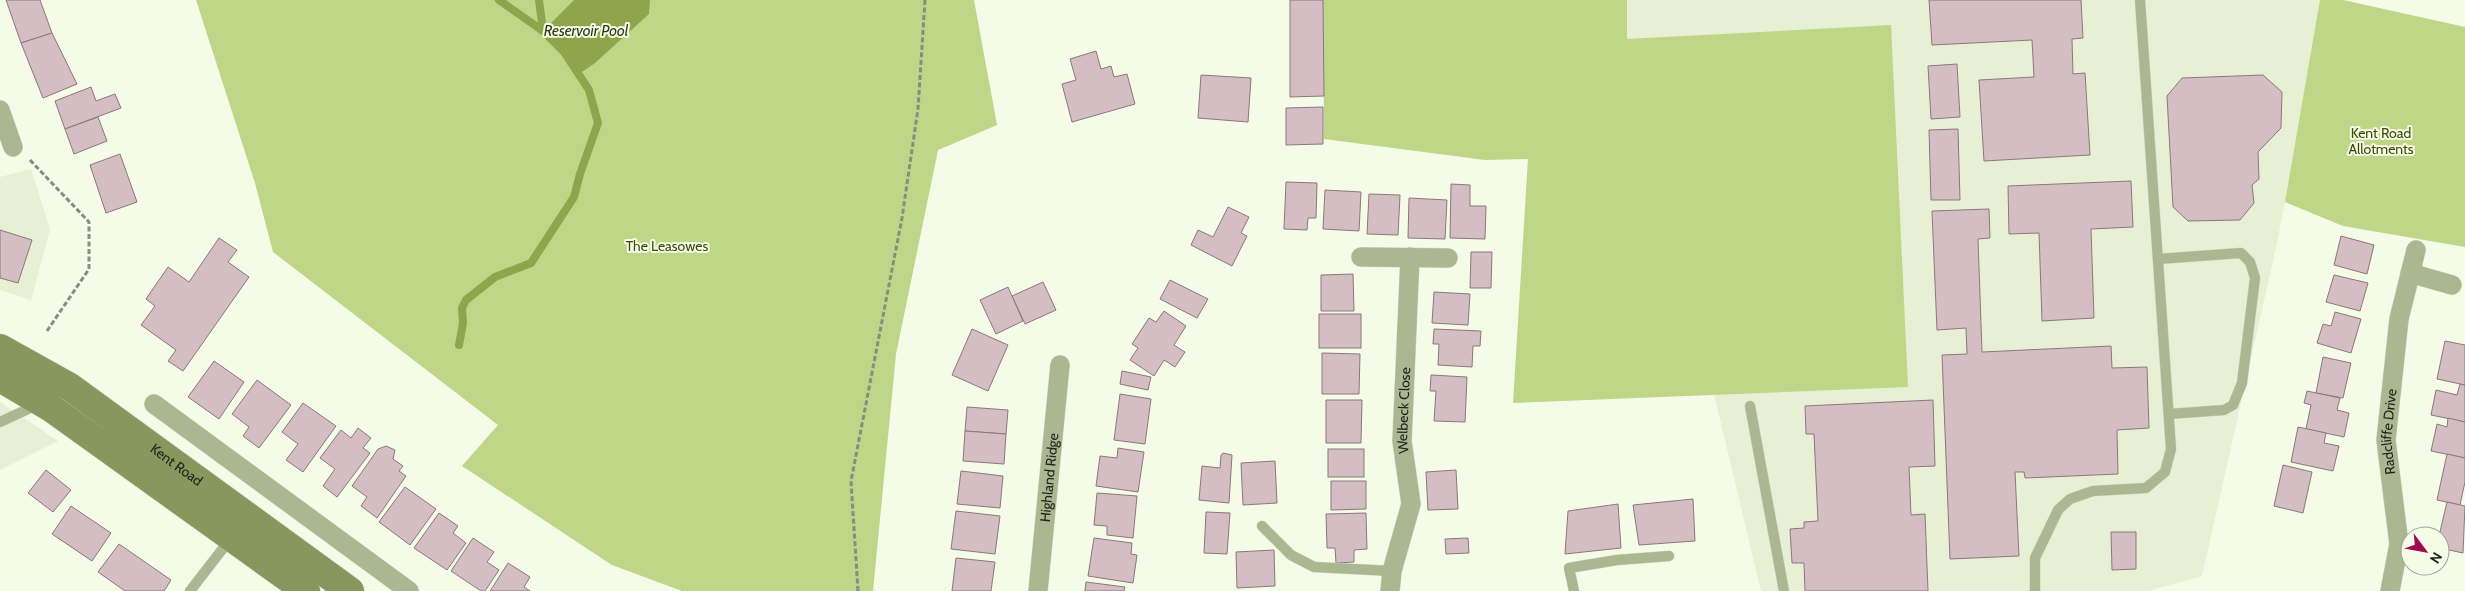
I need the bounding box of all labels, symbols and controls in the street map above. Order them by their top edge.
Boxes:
water label: Reservoir Pool [544,22,629,40]
park label: Kent Road Allotments [2348,124,2414,158]
park label: The Leasowes [626,237,708,255]
street label: Welbeck Close [1393,367,1414,455]
street label: Radcliffe Drive [2377,388,2400,476]
street label: Highland Ridge [1036,432,1062,523]
street label: Kent Road [147,440,206,490]
north arrow [2400,526,2450,576]
text: N [2426,549,2446,567]

